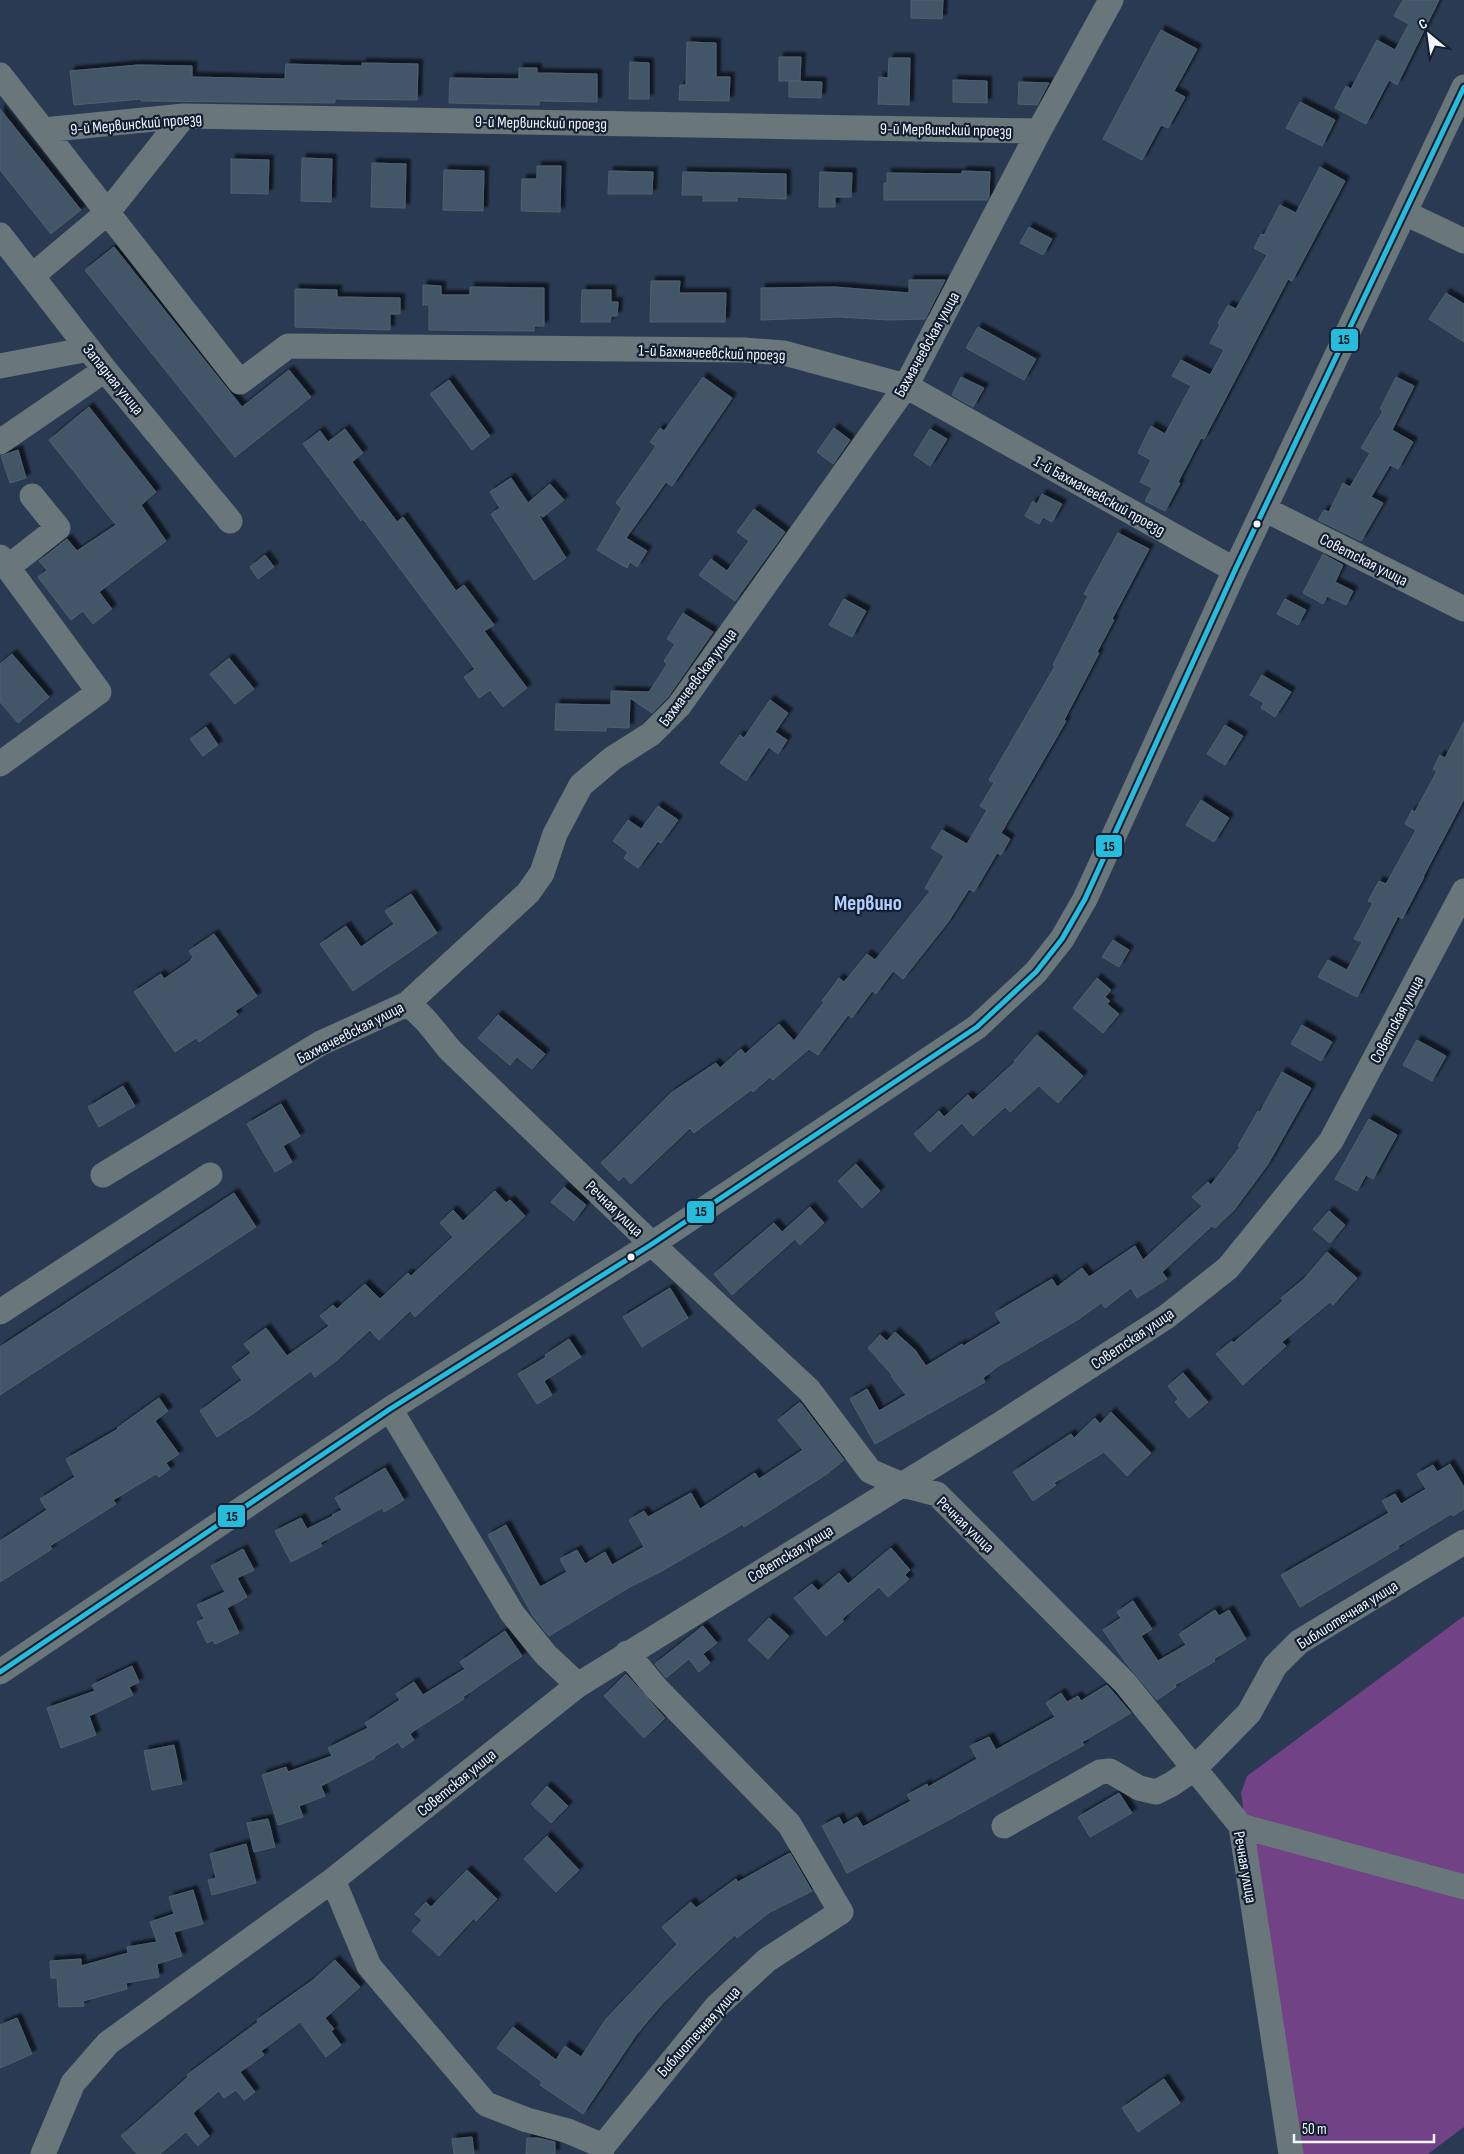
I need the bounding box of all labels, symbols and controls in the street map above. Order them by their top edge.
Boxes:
north arrow [1404,10,1454,60]
text: С [1416,15,1430,33]
street label: 9-й Мервинский проезд [70,109,203,140]
street label: 9-й Мервинский проезд [475,113,607,134]
street label: 9-й Мервинский проезд [880,120,1012,141]
street label: Бахмачеевская улица [891,289,964,401]
line badge: 15 [1330,328,1359,352]
text: 15 [1338,331,1350,348]
street label: Западная улица [78,341,147,419]
street label: 1-й Бахмачеевский проезд [638,341,786,366]
street label: 1-й Бахмачеевский проезд [1030,452,1168,540]
unlabelled marker [1252,519,1262,529]
street label: Советская улица [1316,530,1410,591]
street label: Бахмачеевская улица [655,625,741,731]
line badge: 15 [1095,834,1123,858]
text: 15 [1103,838,1115,855]
district label: Мервино [834,891,902,916]
street label: Советская улица [1366,973,1428,1067]
street label: Бахмачеевская улица [294,998,407,1068]
street label: Речная улица [581,1177,647,1241]
line badge: 15 [686,1200,715,1224]
text: 15 [695,1203,707,1220]
unlabelled marker [626,1252,636,1262]
street label: Советская улица [1088,1304,1178,1374]
street label: Речная улица [932,1493,998,1557]
line badge: 15 [217,1504,246,1528]
text: 15 [226,1508,238,1525]
street label: Советская улица [745,1521,837,1587]
street label: Библиотечная улица [1294,1577,1402,1654]
street label: Советская улица [414,1746,500,1821]
street label: Речная улица [1229,1830,1260,1905]
street label: Библиотечная улица [654,1983,745,2081]
scale bar [1294,2112,1434,2144]
text: 50 m [1302,2120,1327,2139]

